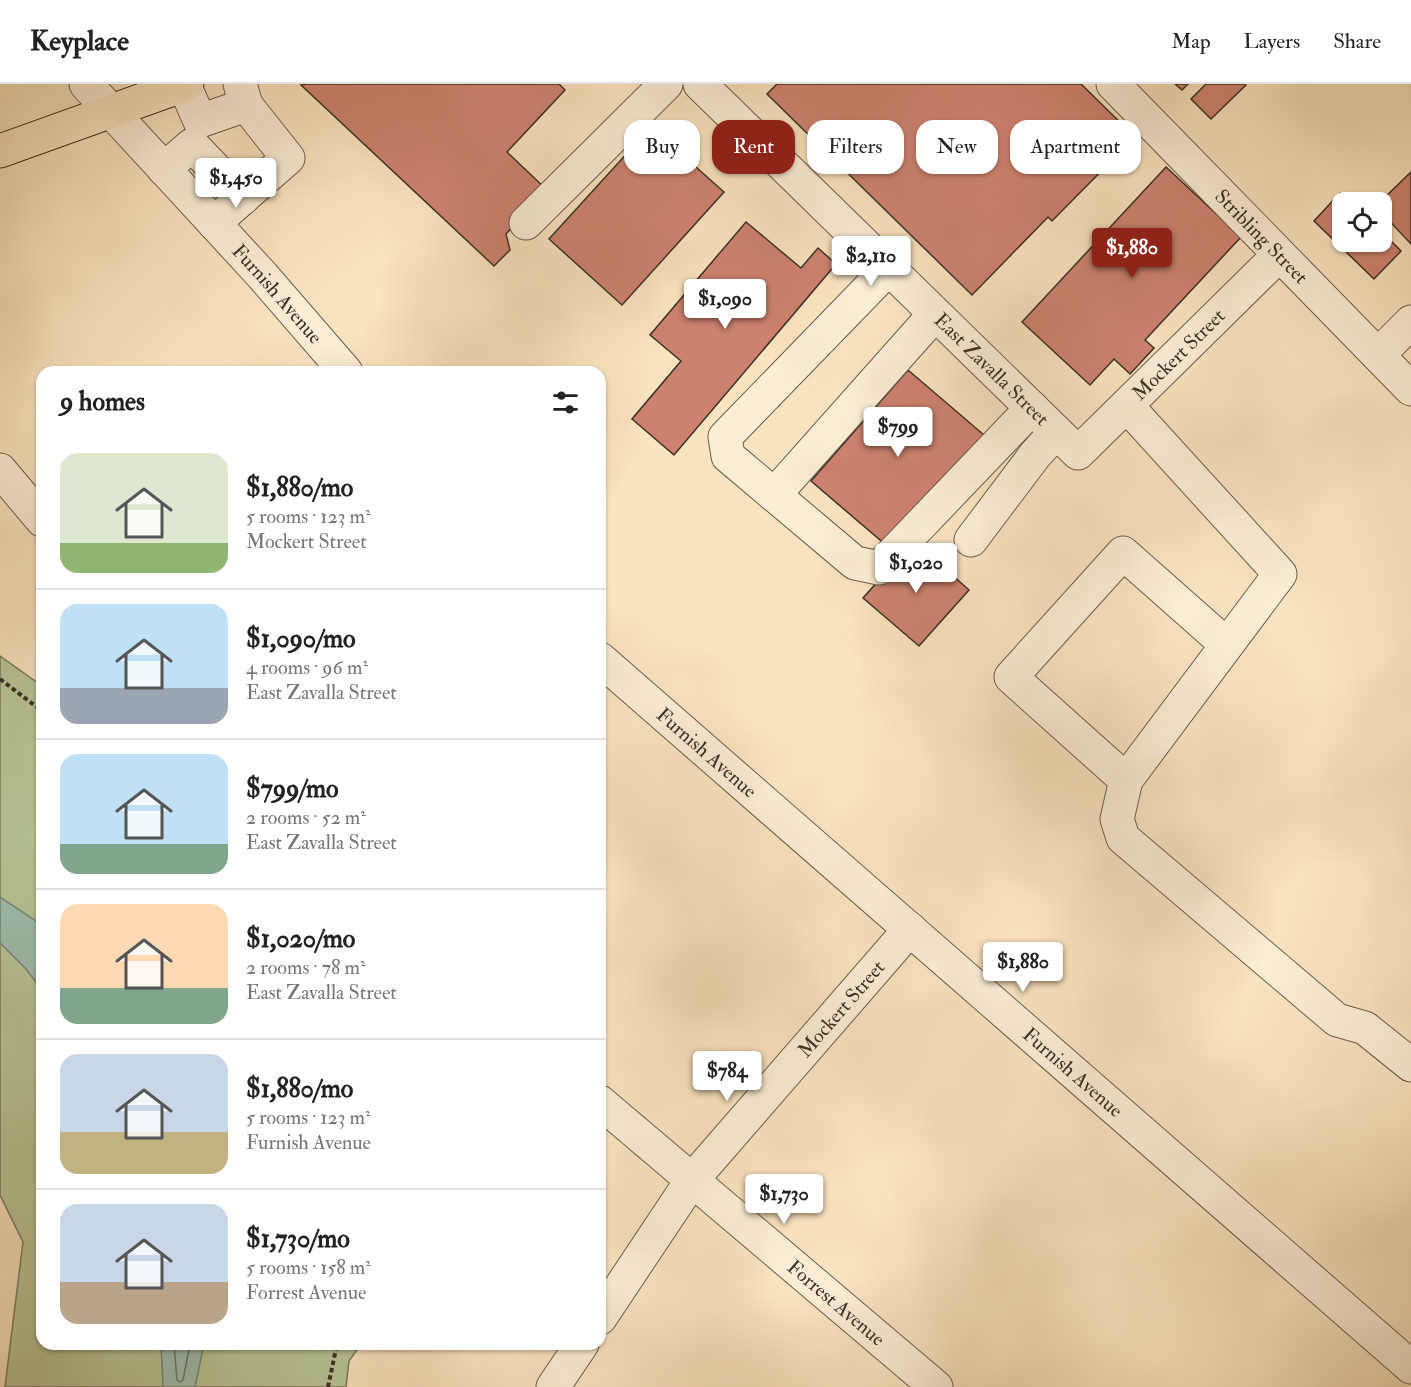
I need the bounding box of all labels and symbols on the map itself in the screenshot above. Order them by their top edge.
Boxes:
pin: $1,450 [187,158,285,209]
street label: Stribling Street [1210,184,1314,290]
pin: $1,880 [1083,228,1181,279]
pin: $2,110 [822,236,920,287]
street label: Furnish Avenue [227,239,328,349]
pin: $1,090 [676,279,774,330]
street label: Mockert Street [1127,303,1231,406]
street label: East Zavalla Street [929,308,1055,431]
pin: $799 [862,407,934,458]
pin: $1,020 [867,543,965,594]
street label: Furnish Avenue [651,702,762,803]
pin: $1,880 [974,942,1072,993]
street label: Mockert Street [792,955,891,1063]
street label: Furnish Avenue [1017,1022,1128,1123]
pin: $784 [691,1051,763,1102]
pin: $1,730 [735,1174,833,1225]
street label: Forrest Avenue [782,1254,890,1351]

